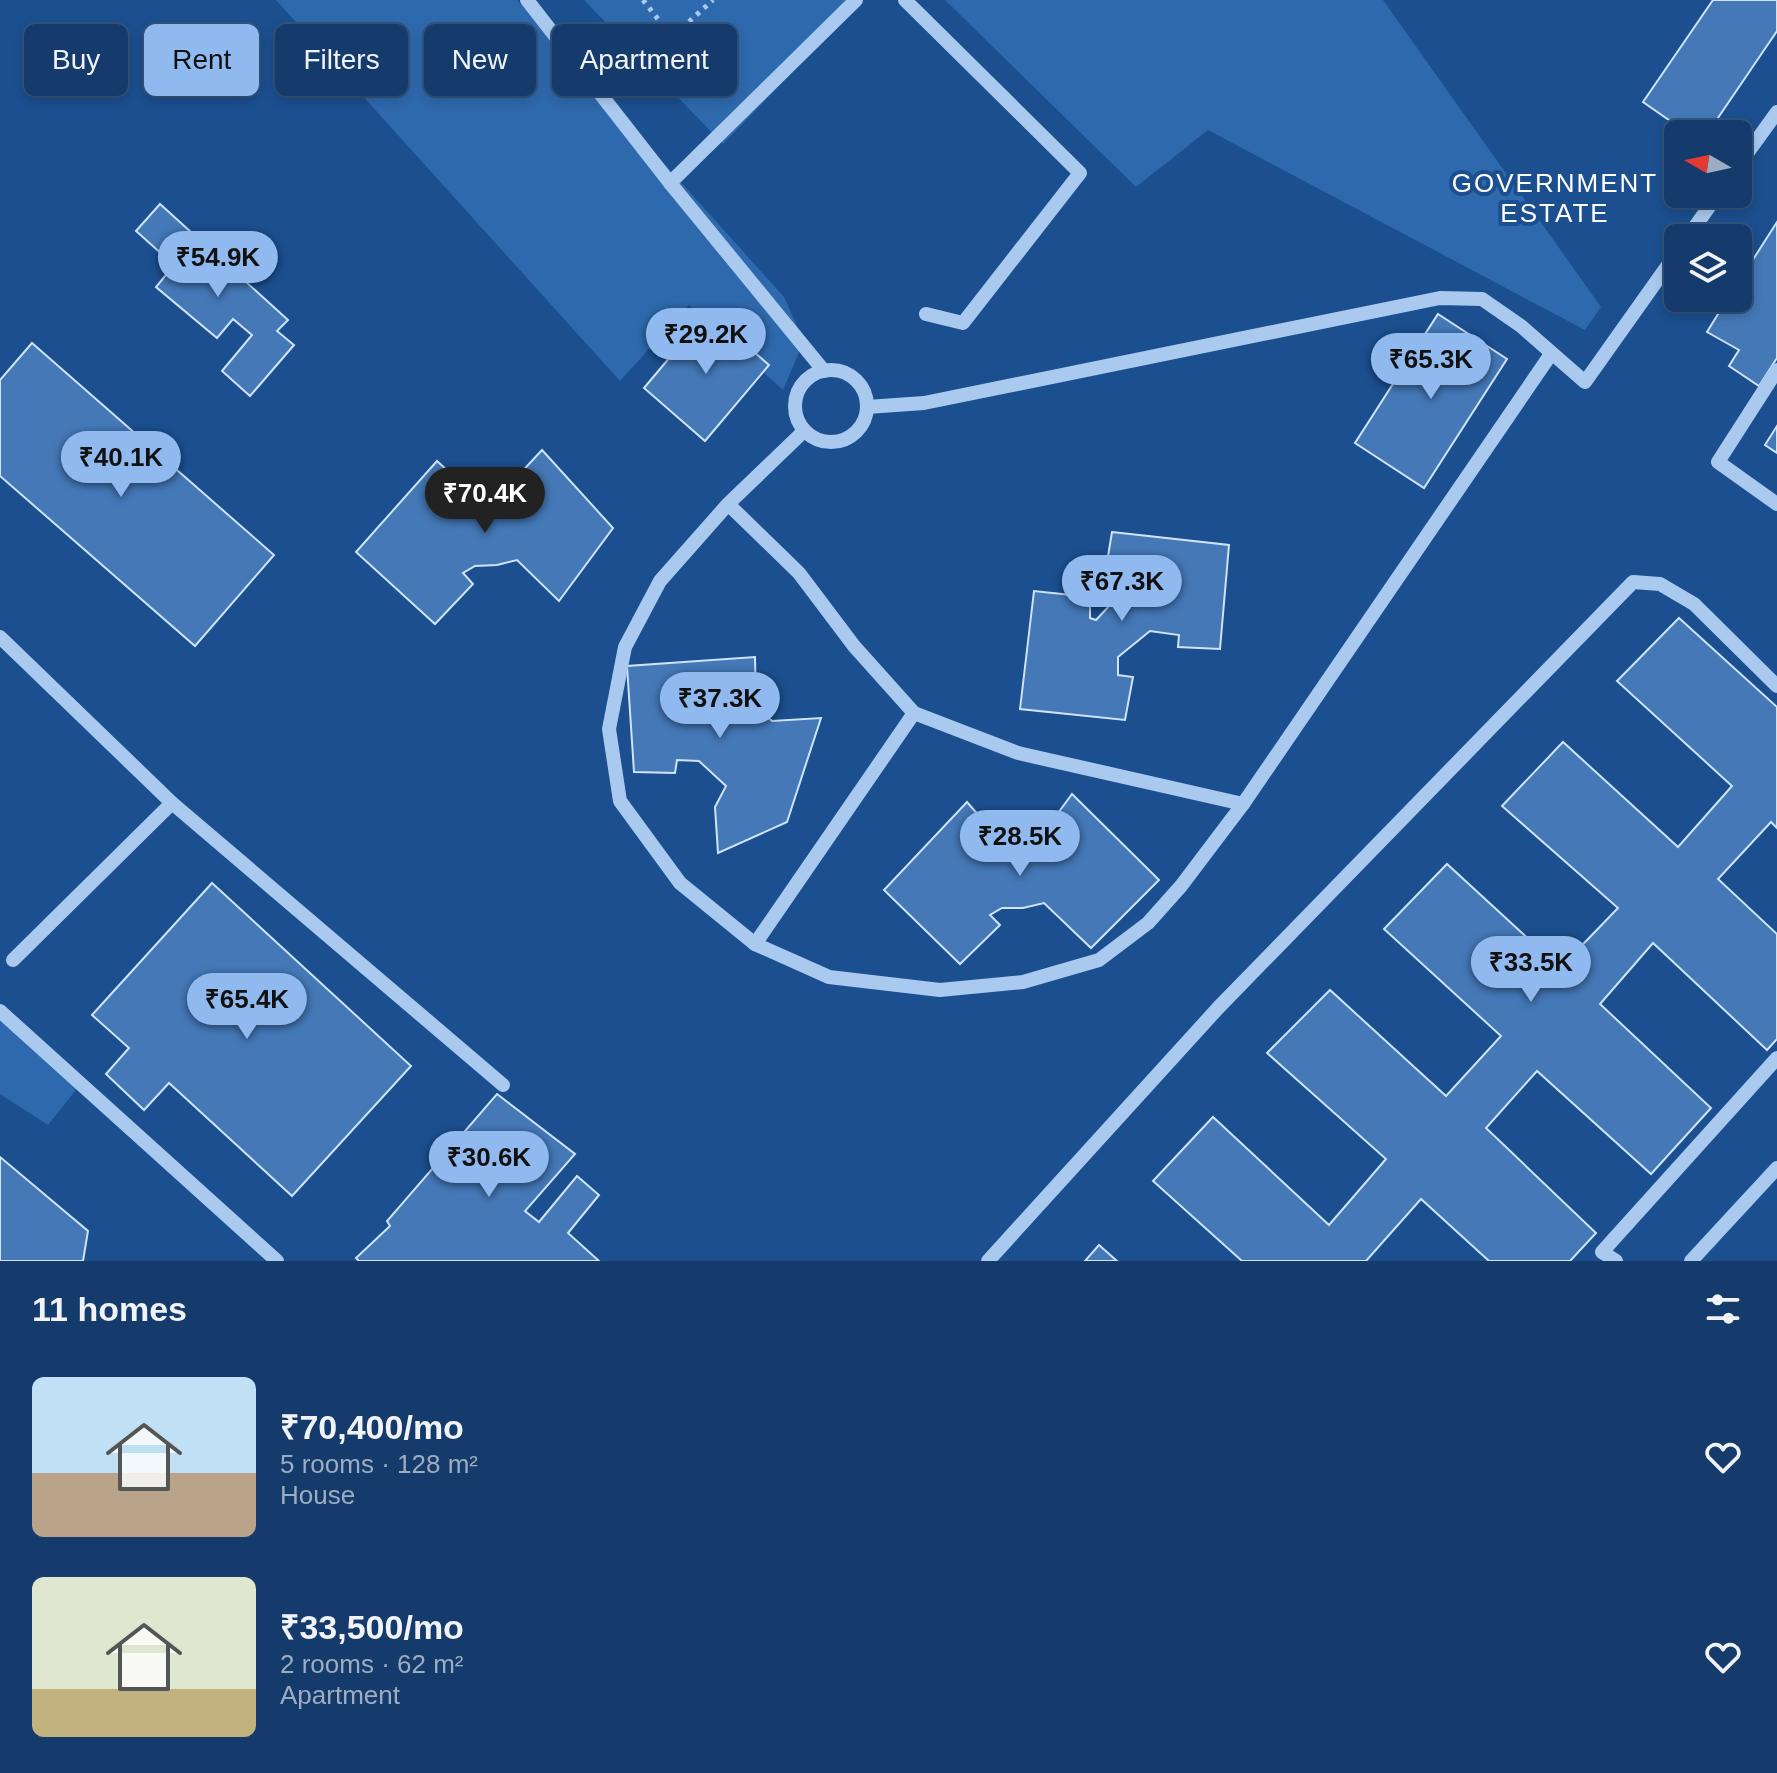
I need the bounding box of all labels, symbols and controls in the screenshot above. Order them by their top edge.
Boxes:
chip: Buy [24,24,128,96]
chip: Rent [144,24,259,96]
chip: Filters [275,24,408,96]
chip: New [424,24,536,96]
chip: Apartment [552,24,737,96]
north arrow [1664,120,1752,208]
map controls [1664,120,1752,312]
district label: GOVERNMENT ESTATE [1452,168,1658,228]
button: layers [1664,224,1752,312]
pin: ₹54.9K [153,231,283,299]
text: ₹54.9K [176,242,260,272]
pin: ₹29.2K [641,308,771,376]
text: ₹29.2K [664,319,748,349]
pin: ₹65.3K [1366,333,1496,401]
text: ₹65.3K [1389,344,1473,374]
pin: ₹40.1K [56,431,186,499]
text: ₹40.1K [79,442,163,472]
pin: ₹70.4K [420,467,550,535]
text: ₹70.4K [443,478,527,508]
pin: ₹67.3K [1057,555,1187,623]
text: ₹67.3K [1080,566,1164,596]
pin: ₹37.3K [655,672,785,740]
text: ₹37.3K [678,683,762,713]
pin: ₹28.5K [955,810,1085,878]
text: ₹28.5K [978,821,1062,851]
pin: ₹33.5K [1466,936,1596,1004]
text: ₹33.5K [1489,947,1573,977]
pin: ₹65.4K [182,973,312,1041]
text: ₹65.4K [205,984,289,1014]
pin: ₹30.6K [424,1131,554,1199]
text: ₹30.6K [447,1142,531,1172]
icon: filters [1701,1287,1745,1331]
text: 11 homes [32,1290,187,1328]
text: ₹70,400/mo [280,1408,464,1446]
icon: home [96,1409,192,1505]
icon: heart [1701,1435,1745,1479]
text: 5 rooms · 128 m² [280,1449,478,1479]
text: House [280,1480,355,1510]
text: ₹33,500/mo [280,1608,464,1646]
icon: home [96,1609,192,1705]
icon: heart [1701,1635,1745,1679]
text: 2 rooms · 62 m² [280,1649,464,1679]
text: Apartment [280,1680,400,1710]

